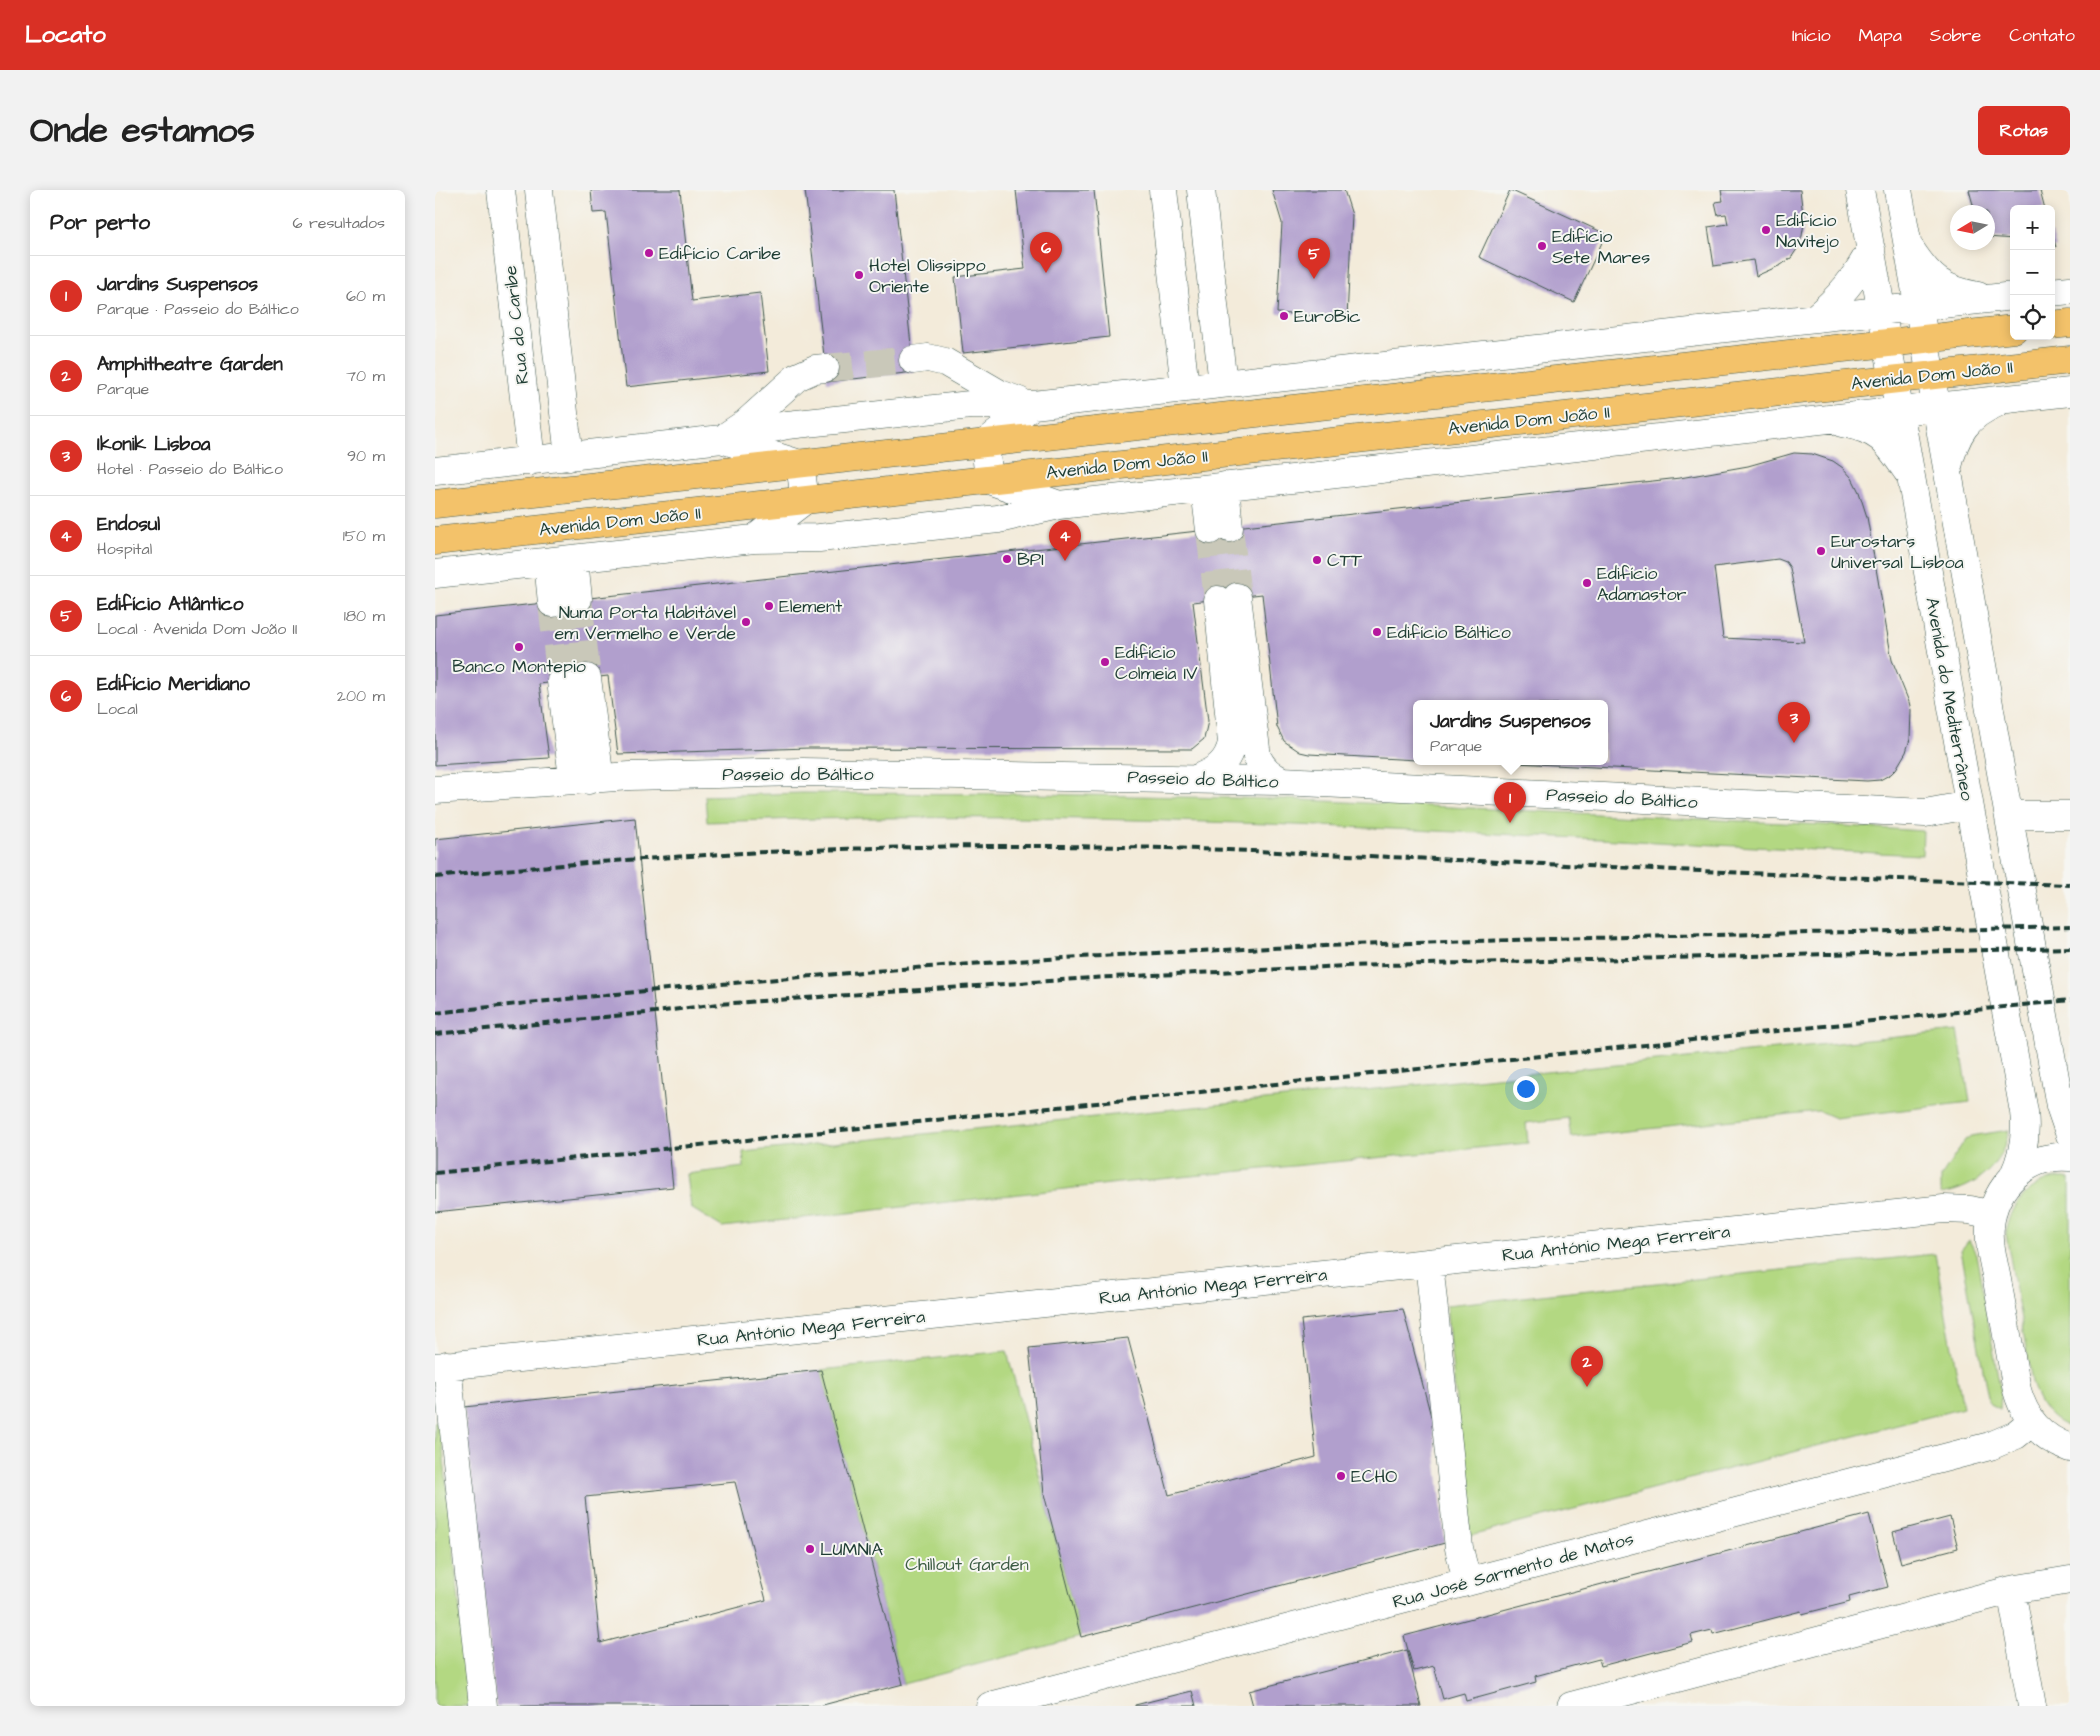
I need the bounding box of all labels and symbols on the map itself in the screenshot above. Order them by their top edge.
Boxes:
north arrow [1950,205,1995,250]
place label: Edifício Navitejo [1776,208,1839,254]
place label: Edifício Sete Mares [1552,224,1650,270]
marker: Edifício Navitejo [1760,224,1772,236]
pin: 6 [1030,232,1062,273]
pin: 5 [1298,238,1330,279]
marker: Edifício Sete Mares [1536,240,1548,252]
place label: Edifício Caribe [659,241,781,266]
marker: Edifício Caribe [643,247,655,259]
place label: Hotel Olissippo Oriente [869,253,986,299]
street label: Rua do Caribe [498,264,535,386]
marker: Hotel Olissippo Oriente [853,269,865,281]
place label: EuroBic [1294,304,1361,329]
marker: EuroBic [1278,310,1290,322]
street label: Avenida Dom João II [1850,355,2014,396]
street label: Avenida Dom João II [1447,400,1611,441]
street label: Avenida Dom João II [1045,444,1209,485]
street label: Avenida Dom João II [538,501,702,542]
pin: 4 [1049,520,1081,561]
place label: Eurostars Universal Lisboa [1831,529,1964,575]
marker: Eurostars Universal Lisboa [1815,545,1827,557]
place label: BPI [1017,547,1044,572]
place label: CTT [1327,548,1363,573]
marker: BPI [1001,553,1013,565]
marker: CTT [1311,554,1323,566]
place label: Edifício Adamastor [1597,561,1687,607]
marker: Edifício Adamastor [1581,577,1593,589]
place label: Element [779,594,843,619]
street label: Avenida do Mediterrâneo [1919,595,1980,803]
place label: Numa Porta Habitável em Vermelho e Verde [554,600,736,646]
marker: Element [763,600,775,612]
marker: Numa Porta Habitável em Vermelho e Verde [740,616,752,628]
place label: Edifício Báltico [1387,620,1511,645]
marker: Edifício Báltico [1371,626,1383,638]
place label: Edifício Colmeia IV [1115,640,1198,686]
marker: Banco Montepio [513,641,525,653]
place label: Banco Montepio [452,654,586,679]
marker: Edifício Colmeia IV [1099,656,1111,668]
pin: 3 [1778,702,1810,743]
street label: Passeio do Báltico [722,762,874,787]
street label: Passeio do Báltico [1127,764,1279,795]
pin: 1 [1494,782,1526,823]
street label: Passeio do Báltico [1546,782,1698,815]
your location [1513,1076,1539,1102]
street label: Rua António Mega Ferreira [1501,1219,1731,1269]
street label: Rua António Mega Ferreira [1098,1262,1328,1312]
street label: Rua António Mega Ferreira [696,1304,926,1354]
pin: 2 [1571,1346,1603,1387]
place label: ECHO [1351,1464,1397,1489]
marker: ECHO [1335,1470,1347,1482]
street label: Rua José Sarmento de Matos [1390,1526,1636,1615]
place label: LUMNIA [820,1537,883,1562]
marker: LUMNIA [804,1543,816,1555]
park label: Chillout Garden [905,1552,1029,1577]

